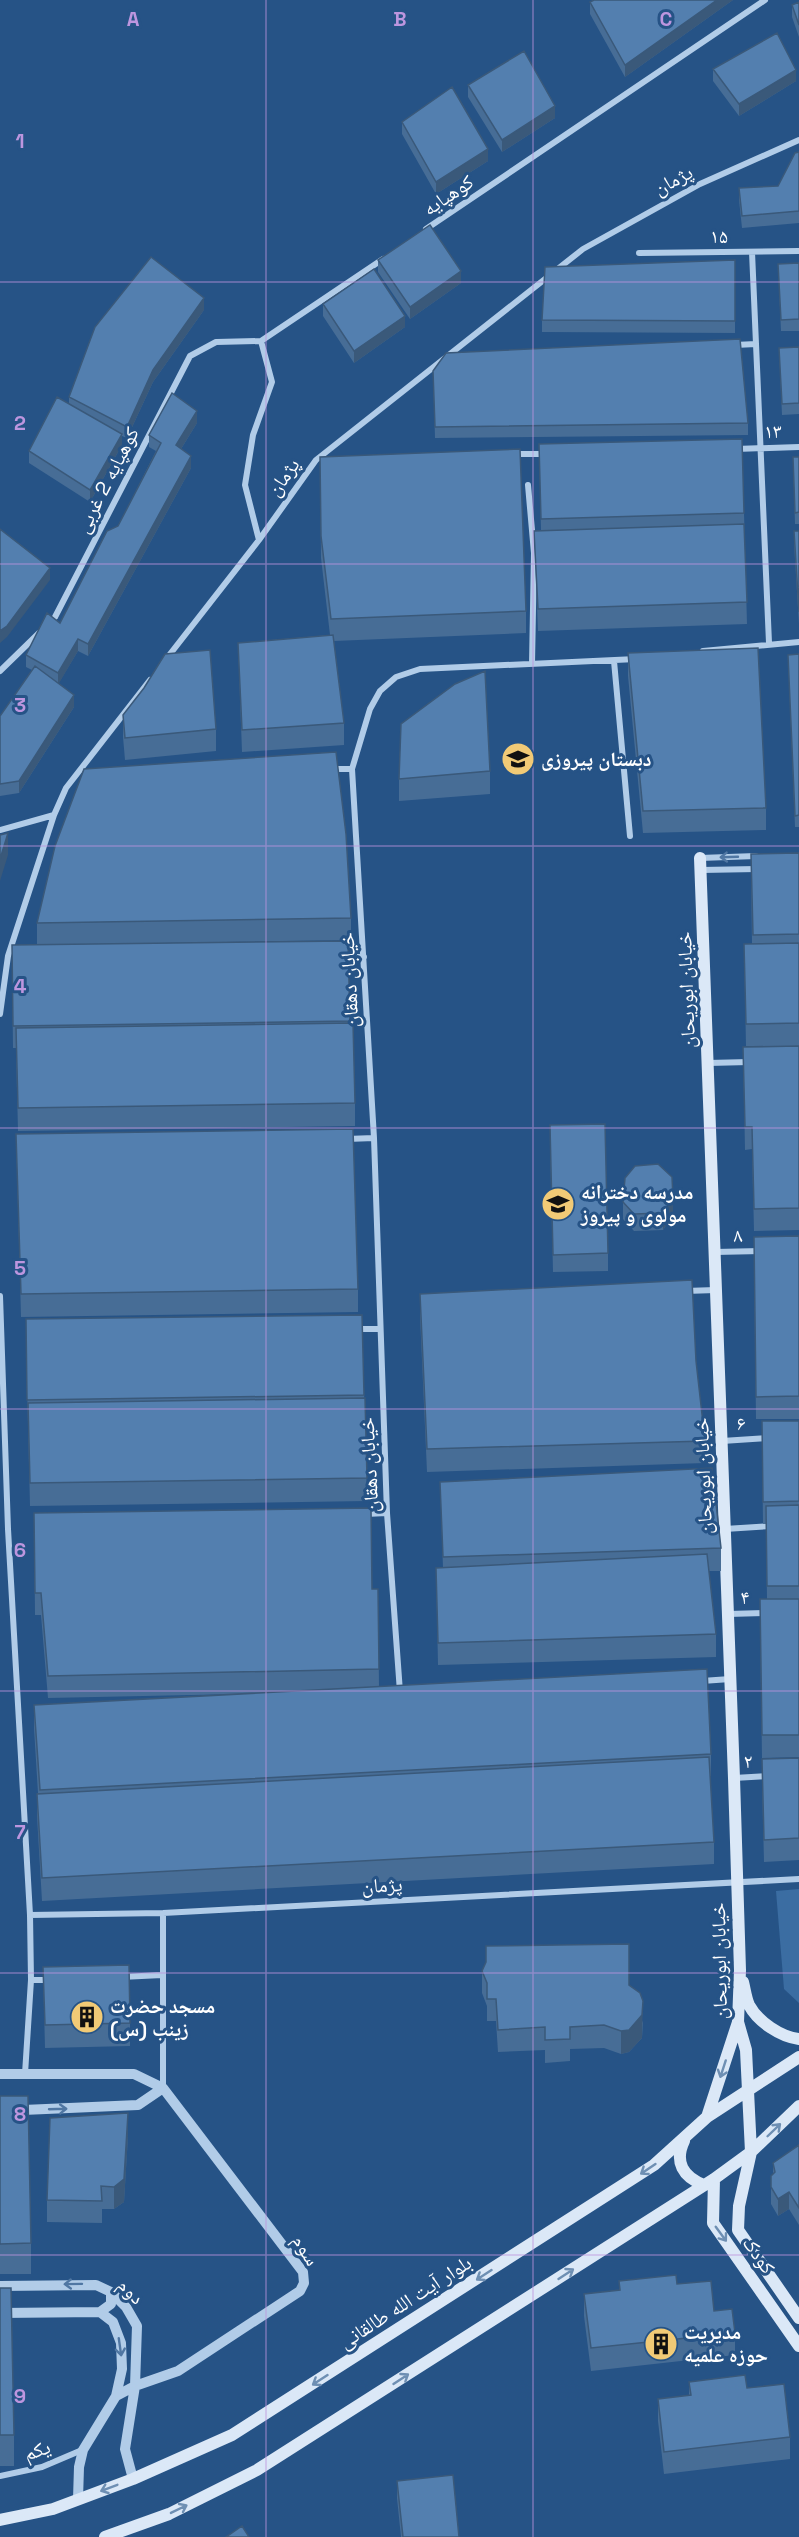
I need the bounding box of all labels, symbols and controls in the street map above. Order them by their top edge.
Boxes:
text: A [127,6,140,32]
text: B [393,6,407,32]
text: C [660,6,673,32]
text: 1 [15,128,25,154]
street label: پژمان [649,159,697,201]
street label: کوهپایه [418,169,478,221]
street label: ۱۵ [710,223,728,249]
text: 2 [14,410,26,436]
street label: ۱۳ [764,418,782,444]
street label: کوهپایه 2 غربی [69,423,145,537]
street label: پژمان [261,453,305,501]
text: 3 [14,692,26,718]
school or university icon: دبستان پیروزی [500,741,536,777]
place label: دبستان پیروزی [541,746,651,772]
one-way arrow [719,852,739,863]
street label: خیابان دهقان [334,931,364,1028]
street label: خیابان ابوریحان [671,931,701,1049]
text: 4 [14,973,27,999]
place label: مدرسه دخترانه مولوی و پیروز [580,1179,693,1228]
school or university icon: مدرسه دخترانه مولوی و پیروز [540,1186,576,1222]
street label: ۸ [733,1222,743,1248]
text: 5 [14,1255,26,1281]
street label: ۶ [736,1410,746,1436]
street label: خیابان دهقان [354,1416,384,1513]
street label: خیابان ابوریحان [688,1417,718,1535]
text: 6 [14,1537,26,1563]
street label: ۴ [740,1584,750,1610]
street label: ۲ [743,1748,753,1774]
text: 7 [14,1819,26,1845]
street label: پژمان [361,1871,403,1899]
street label: خیابان ابوریحان [705,1902,733,2020]
place label: مسجد حضرت زینب (س) [110,1993,215,2042]
building icon: مسجد حضرت زینب (س) [69,1999,105,2035]
one-way arrow [717,2059,728,2078]
text: 8 [14,2101,26,2127]
one-way arrow [48,2103,68,2114]
one-way arrow [766,2123,781,2137]
one-way arrow [640,2163,656,2175]
one-way arrow [715,2226,727,2242]
street label: سوم [286,2229,326,2271]
street label: کودک [737,2231,781,2279]
street label: بلوار آیت الله طالقانی [334,2249,476,2355]
one-way arrow [557,2267,574,2280]
one-way arrow [475,2268,492,2281]
street label: دوم [111,2272,150,2311]
one-way arrow [64,2278,84,2290]
place label: مدیریت حوزه علمیه [684,2319,768,2368]
building icon: مدیریت حوزه علمیه [643,2326,679,2362]
one-way arrow [115,2336,126,2356]
one-way arrow [393,2372,410,2385]
one-way arrow [312,2374,328,2386]
text: 9 [14,2383,26,2409]
street label: یکم [20,2433,54,2468]
one-way arrow [100,2483,119,2494]
one-way arrow [169,2502,187,2514]

